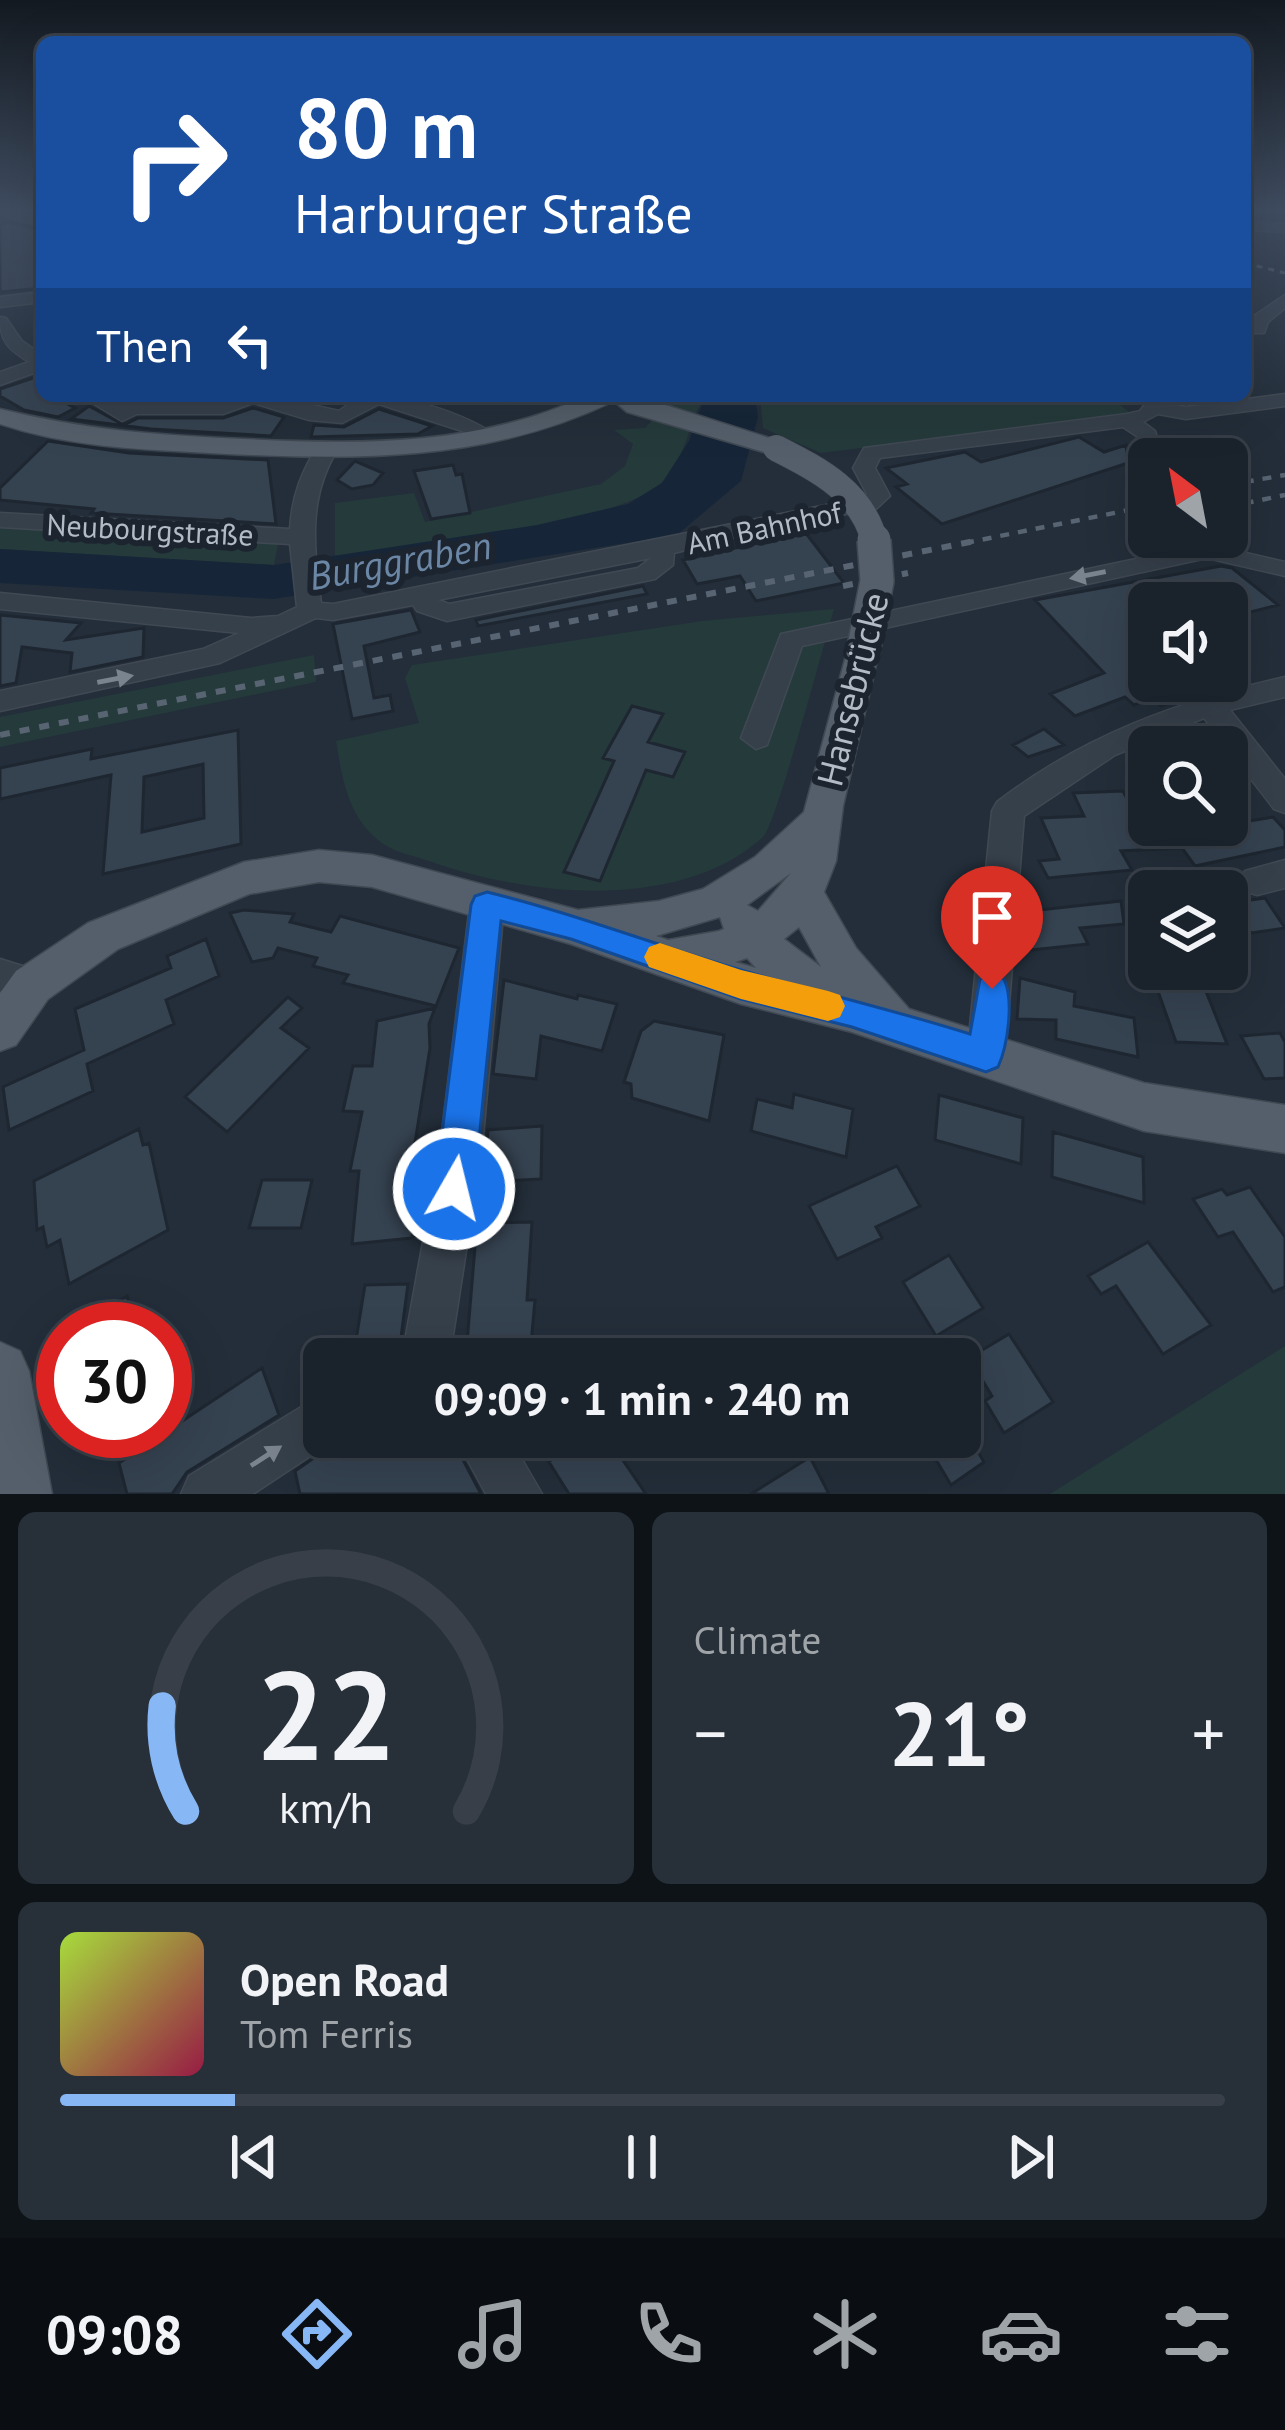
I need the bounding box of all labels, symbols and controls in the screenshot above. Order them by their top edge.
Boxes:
text: 80 m [294,72,478,181]
icon: right [96,84,252,240]
text: Harburger Straße [294,178,693,248]
icon: left [217,312,283,378]
text: Then [96,316,193,374]
north arrow [1128,438,1248,558]
map controls [1128,438,1248,990]
street label: Am Bahnhof [683,491,846,562]
street label: Neubourgstraße [45,504,255,554]
water label: Burggraben [305,519,495,601]
one-way arrow [1069,566,1107,585]
button: sound [1128,582,1248,702]
street label: Hansebrücke [805,587,899,791]
one-way arrow [96,669,134,688]
button: search [1128,726,1248,846]
pin [941,866,1043,989]
button: layers [1128,870,1248,990]
icon: arrive [959,884,1025,950]
position arrow [391,1126,517,1252]
speed limit sign: 30 [36,1302,192,1458]
text: 09:09 · 1 min · 240 m [434,1369,850,1427]
one-way arrow [249,1446,282,1468]
text: Climate [694,1614,821,1665]
text: 22 [255,1633,397,1794]
text: 21° [889,1674,1030,1791]
text: − [694,1690,727,1775]
text: + [1192,1690,1225,1775]
text: km/h [279,1779,373,1835]
text: Open Road [240,1950,449,2008]
text: Tom Ferris [240,2008,413,2059]
icon: previous [221,2124,287,2190]
icon: pause [609,2124,675,2190]
icon: next [998,2124,1064,2190]
icon: directions [275,2292,359,2376]
icon: music [451,2292,535,2376]
icon: phone [627,2292,711,2376]
icon: climate [803,2292,887,2376]
icon: car [979,2292,1063,2376]
icon: filters [1155,2292,1239,2376]
text: 09:08 [46,2299,183,2369]

